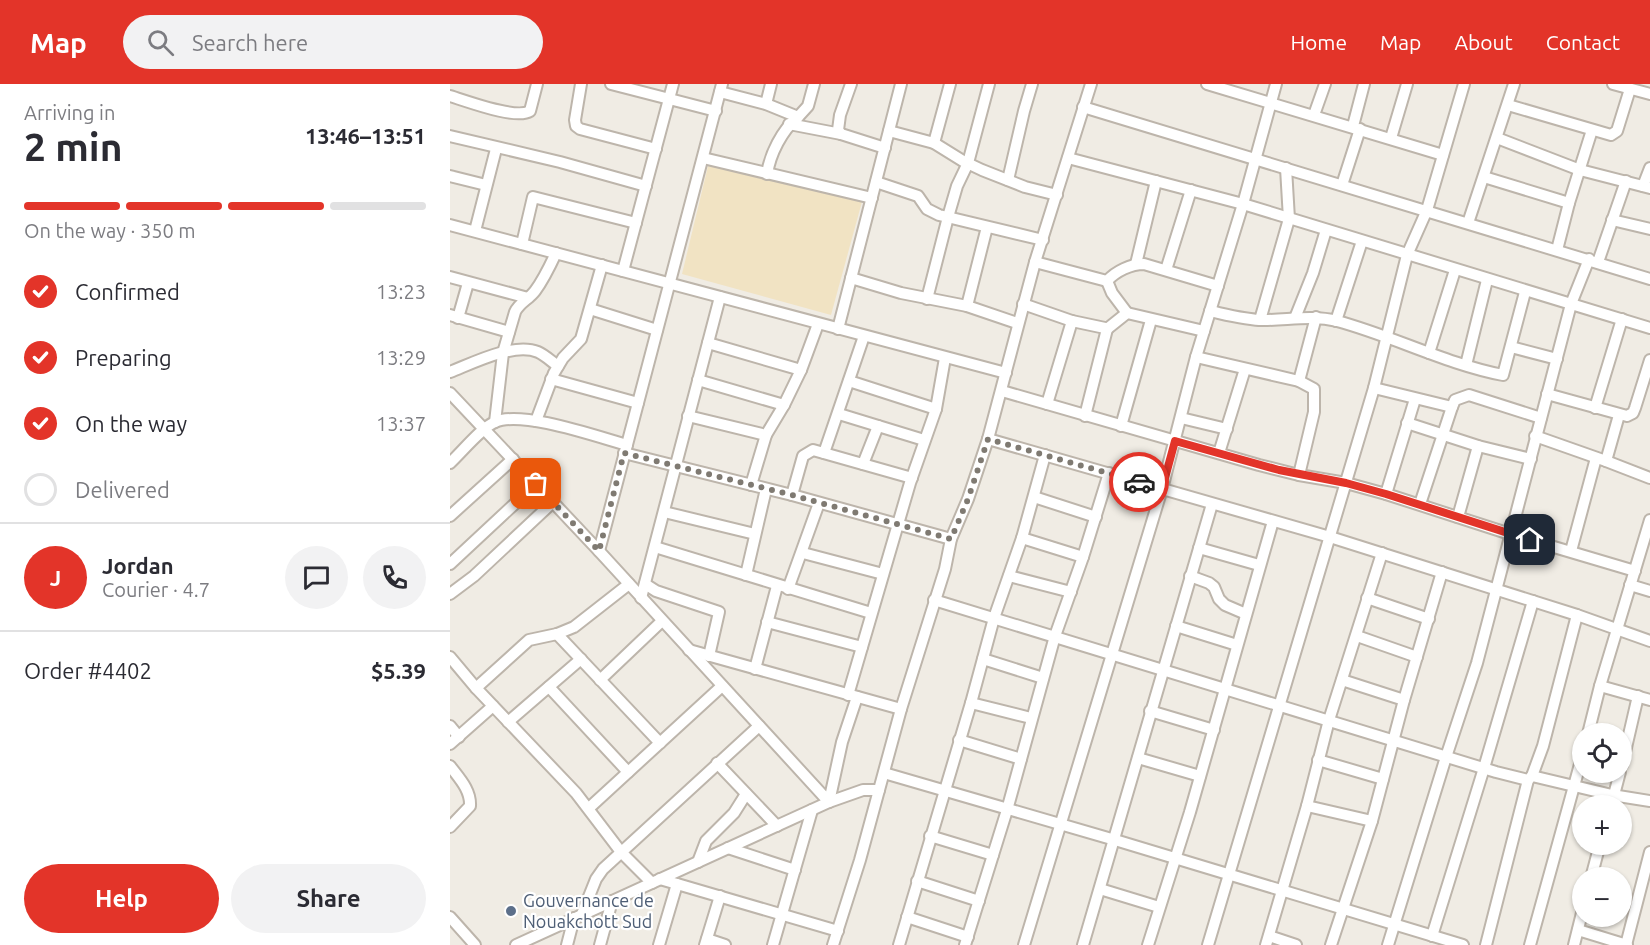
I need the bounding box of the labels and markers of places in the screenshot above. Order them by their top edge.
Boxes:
pin [510,458,561,509]
pin [1504,514,1555,565]
place label: Gouvernance de Nouakchott Sud [523,890,654,931]
marker: Gouvernance de Nouakchott Sud [504,904,518,918]

